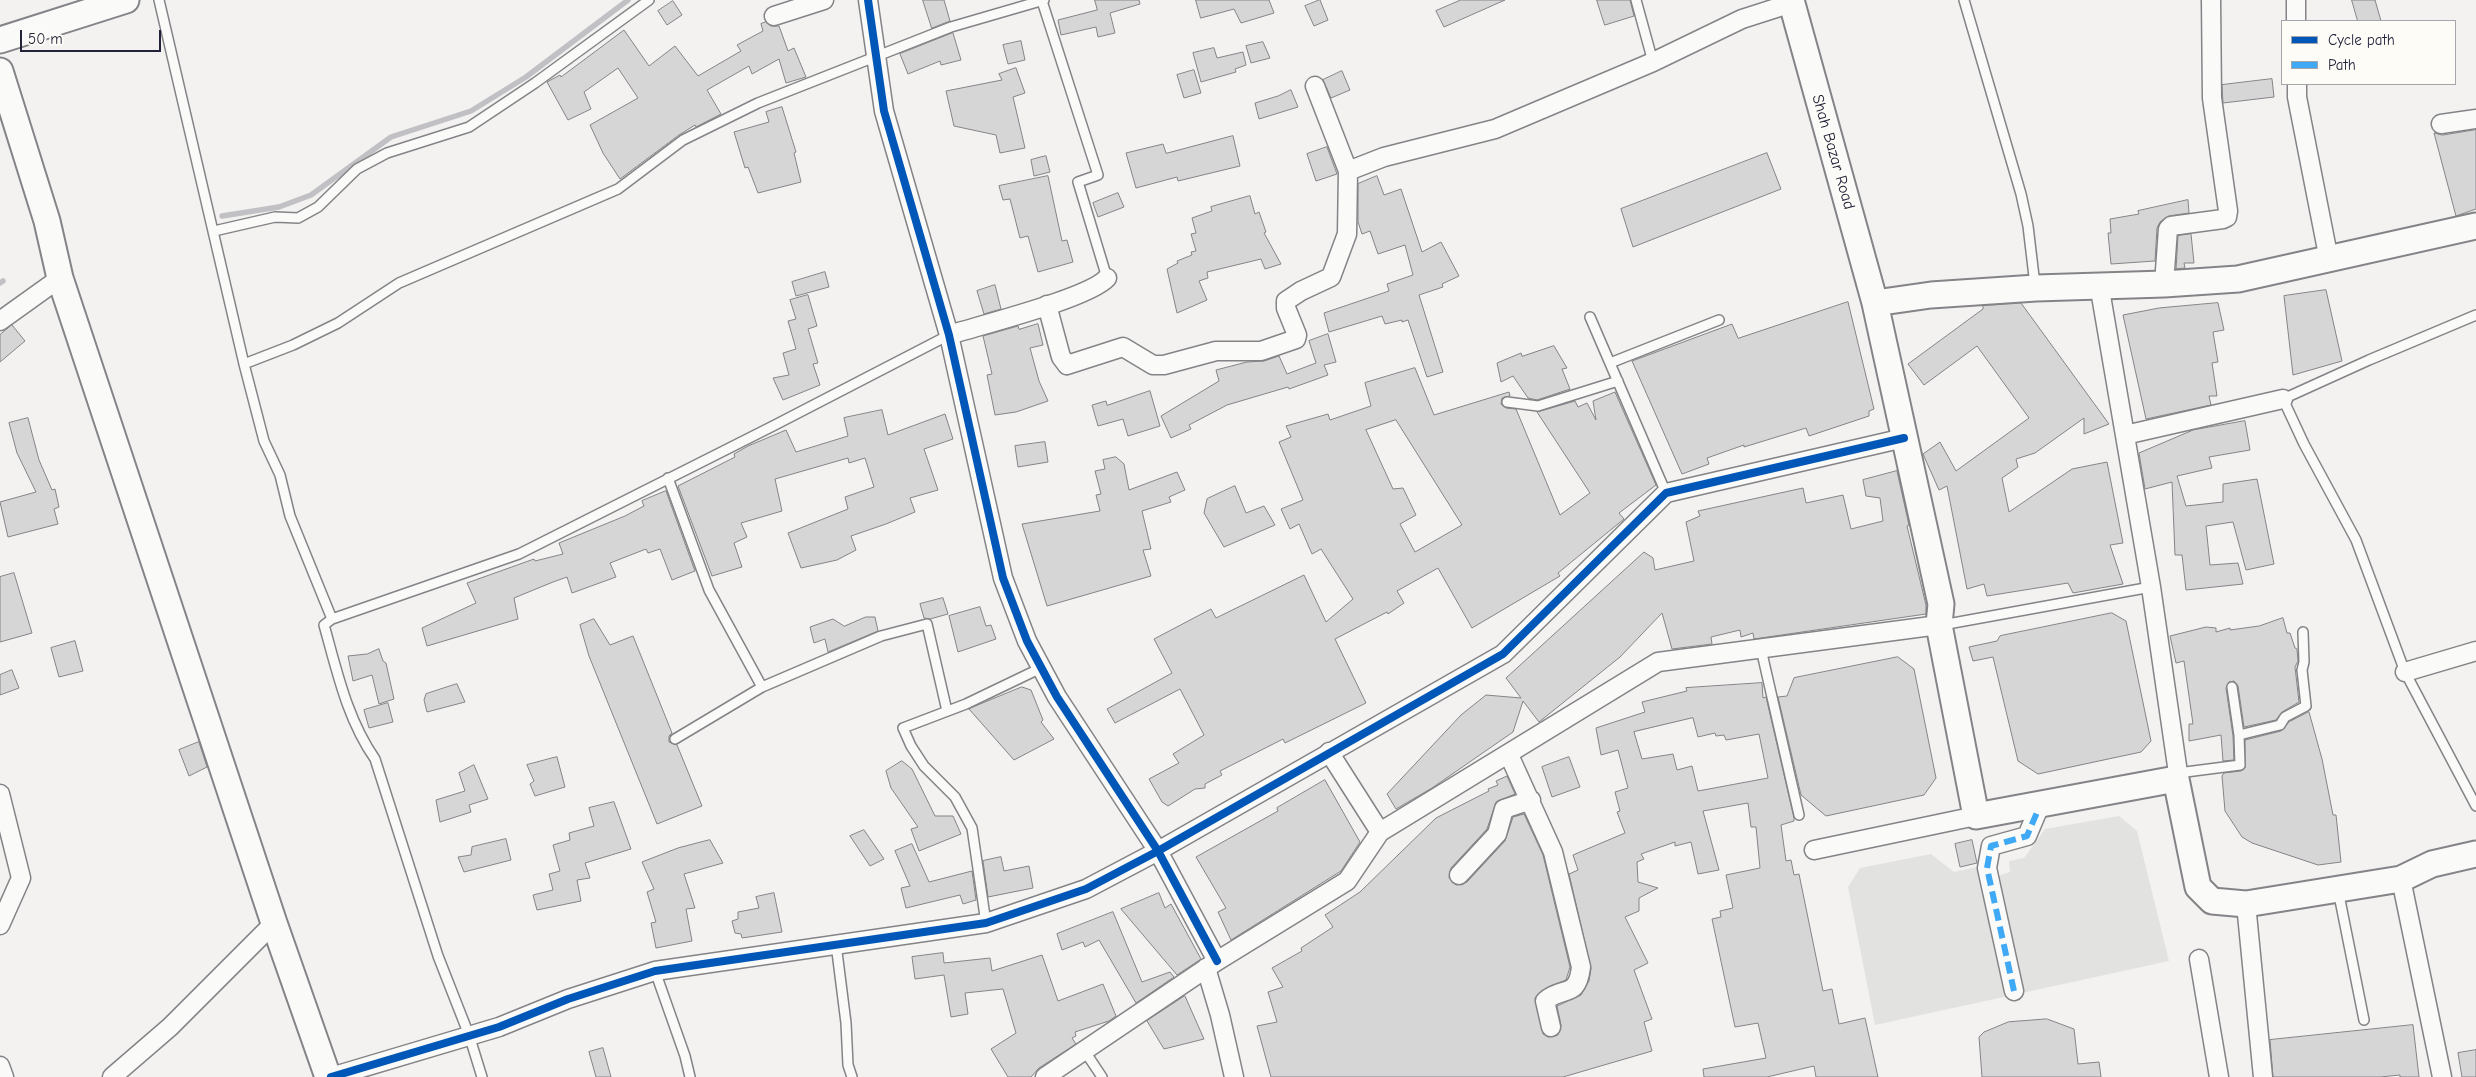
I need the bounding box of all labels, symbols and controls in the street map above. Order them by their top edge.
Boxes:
scale bar [22,20,164,52]
legend [2281,20,2456,85]
text: 50 m [28,30,63,48]
text: Cycle path [2328,31,2395,49]
text: Path [2328,56,2356,74]
street label: Shah Bazar Road [1807,92,1859,212]

